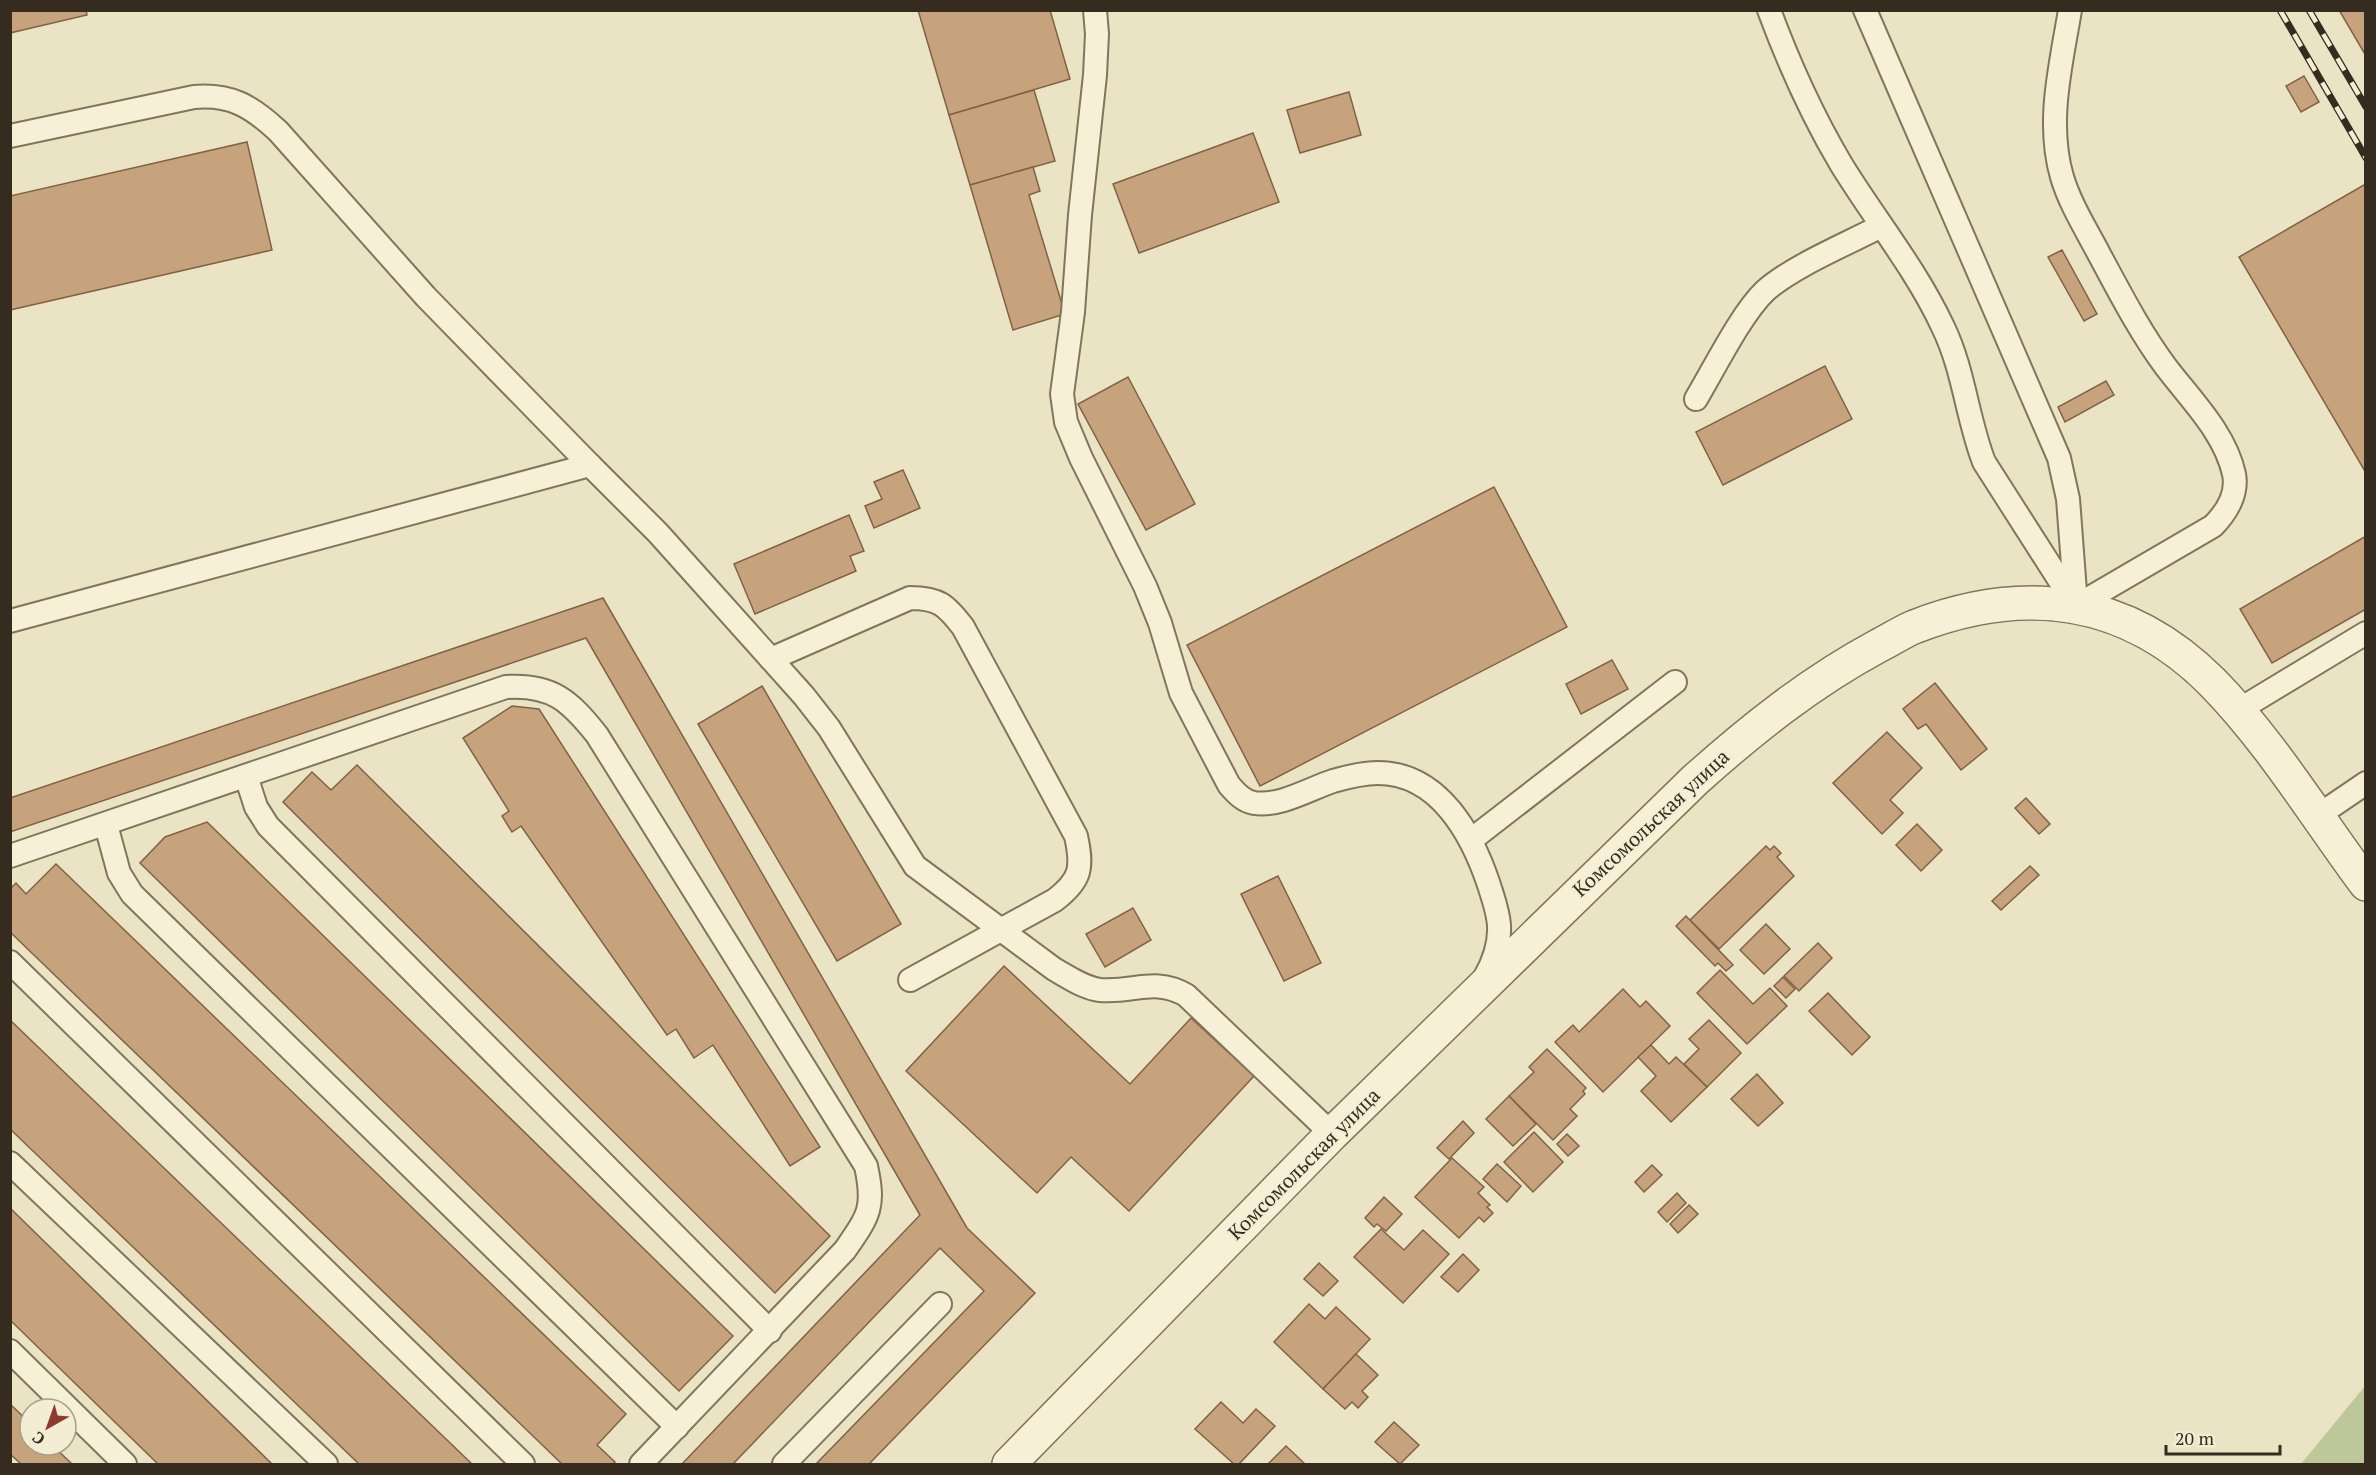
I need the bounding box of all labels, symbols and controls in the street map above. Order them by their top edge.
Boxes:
street label: Комсомольская улица [1567,743,1735,902]
street label: Комсомольская улица [1222,1082,1386,1246]
north arrow [18,1397,78,1457]
scale bar [2166,1418,2280,1456]
text: 20 m [2175,1426,2215,1450]
text: С [27,1427,49,1450]

